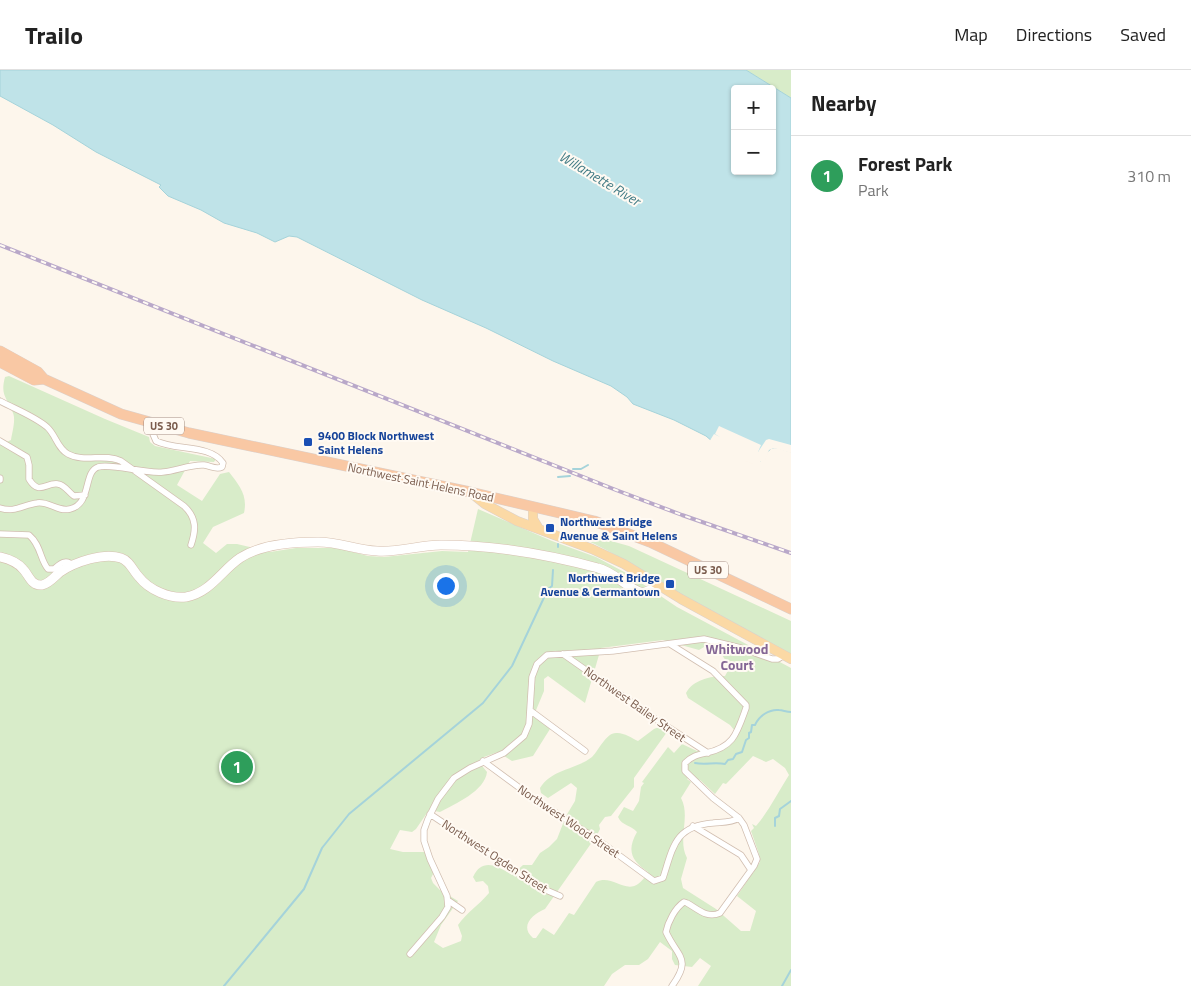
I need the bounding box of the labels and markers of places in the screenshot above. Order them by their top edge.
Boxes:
place label: 9400 Block Northwest Saint Helens [318,426,435,459]
marker: 9400 Block Northwest Saint Helens [302,436,314,448]
place label: Northwest Bridge Avenue & Saint Helens [560,512,678,545]
marker: Northwest Bridge Avenue & Saint Helens [544,522,556,534]
place label: Northwest Bridge Avenue & Germantown [540,568,660,601]
marker: Northwest Bridge Avenue & Germantown [664,578,676,590]
pin: 1 [221,748,253,786]

